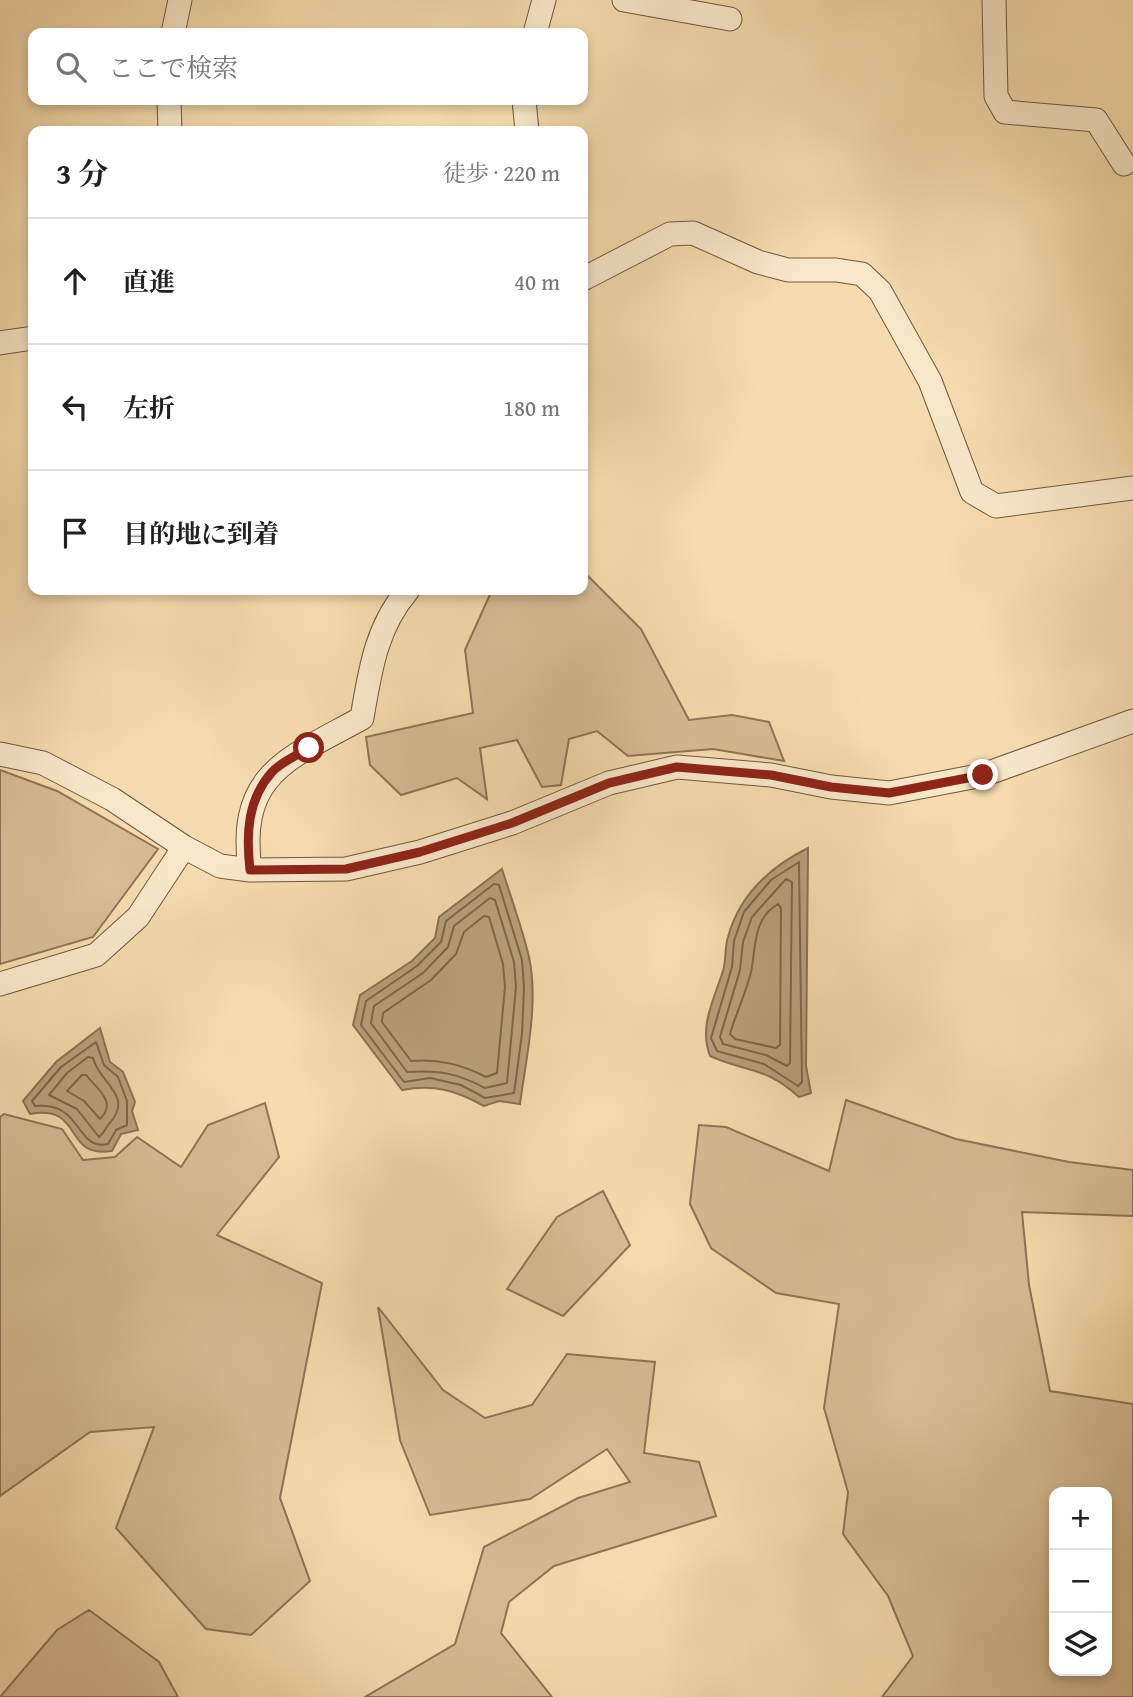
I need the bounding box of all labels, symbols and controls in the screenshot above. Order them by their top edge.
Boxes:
search box [28,28,588,105]
icon: search [52,48,90,86]
text: ここで検索 [108,48,238,87]
text: 3 分 [56,151,108,195]
text: 徒歩 · 220 m [443,156,560,189]
icon: ahead [56,262,94,300]
text: 直進 [123,262,175,301]
text: 40 m [514,265,560,298]
icon: left [56,388,94,426]
text: 左折 [123,388,175,427]
text: 180 m [503,391,560,424]
icon: arrive [56,514,94,552]
text: 目的地に到着 [123,514,279,553]
route start [293,732,324,763]
route end [967,759,998,790]
map controls [1049,1487,1112,1676]
button: + [1049,1487,1112,1550]
button: − [1049,1550,1112,1613]
button: layers [1049,1613,1112,1676]

